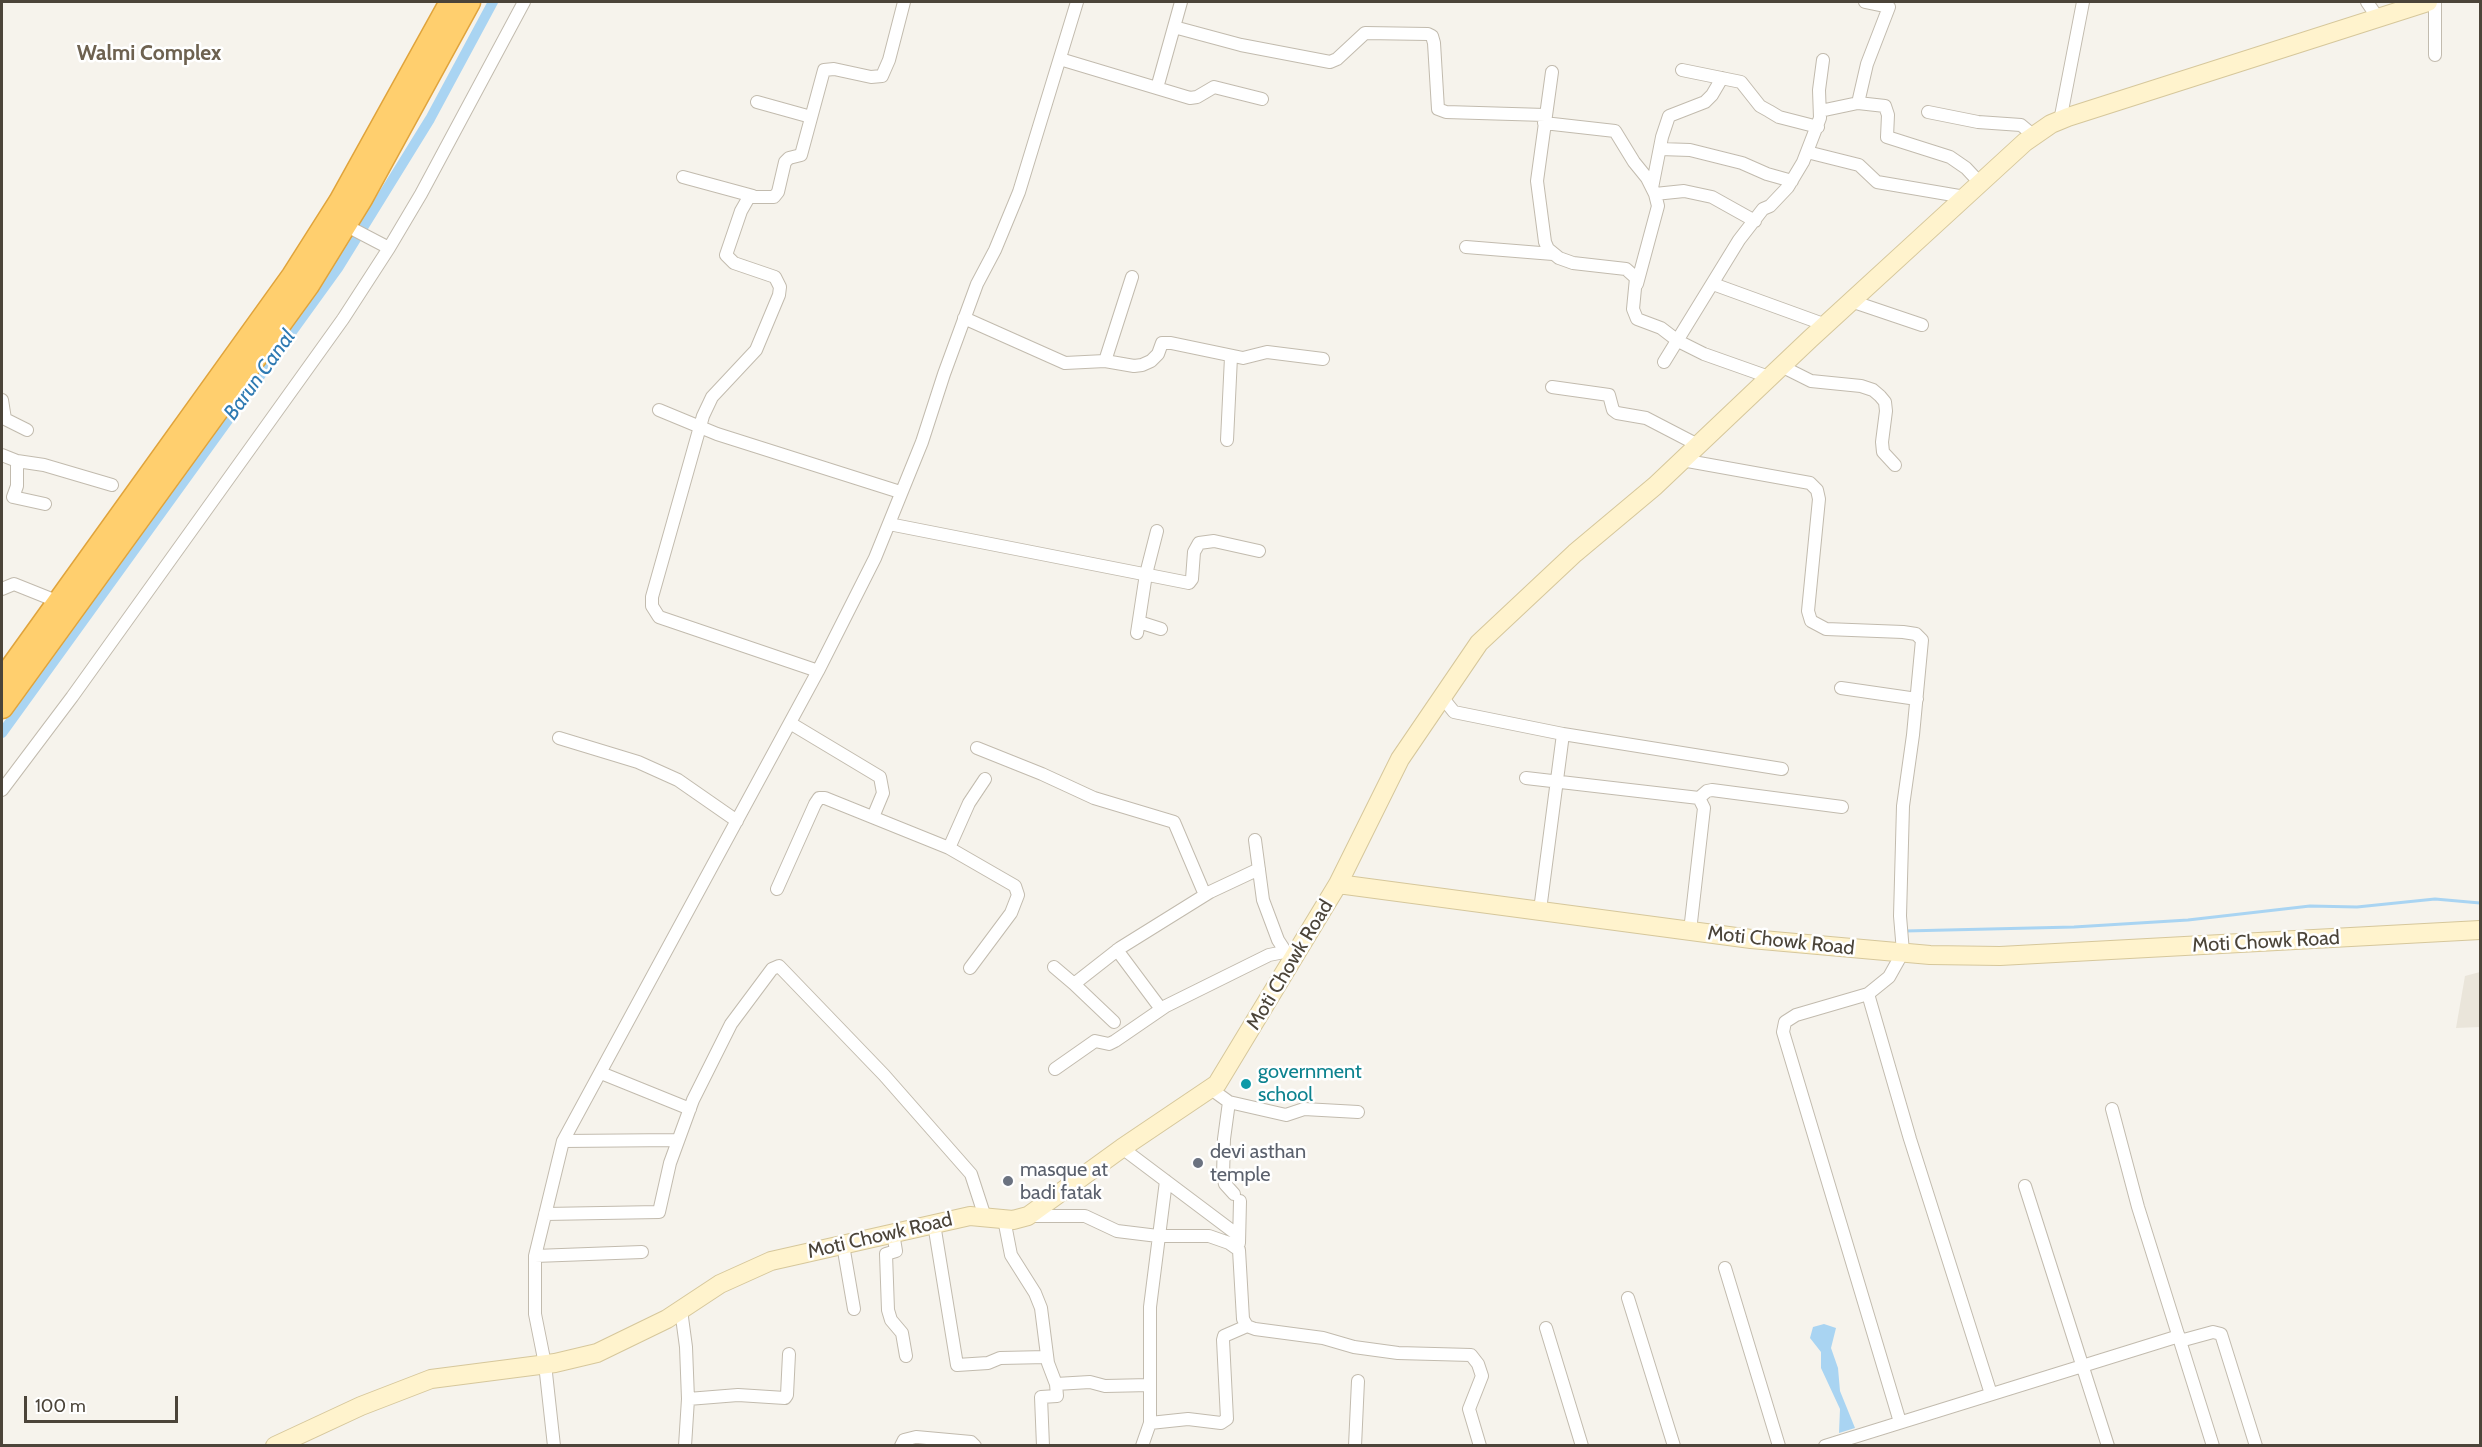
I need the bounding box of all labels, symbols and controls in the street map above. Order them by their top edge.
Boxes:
district label: Walmi Complex [77,41,221,67]
water label: Barun Canal [219,325,301,425]
street label: Moti Chowk Road [1242,896,1338,1034]
street label: Moti Chowk Road [1706,921,1856,961]
street label: Moti Chowk Road [2192,926,2340,958]
place label: government school [1258,1060,1362,1107]
marker: government school [1239,1077,1253,1091]
place label: devi asthan temple [1210,1140,1306,1187]
marker: devi asthan temple [1191,1156,1205,1170]
place label: masque at badi fatak [1020,1158,1108,1205]
marker: masque at badi fatak [1001,1174,1015,1188]
street label: Moti Chowk Road [805,1208,955,1264]
scale bar [27,1384,182,1422]
text: 100 m [35,1395,86,1417]

